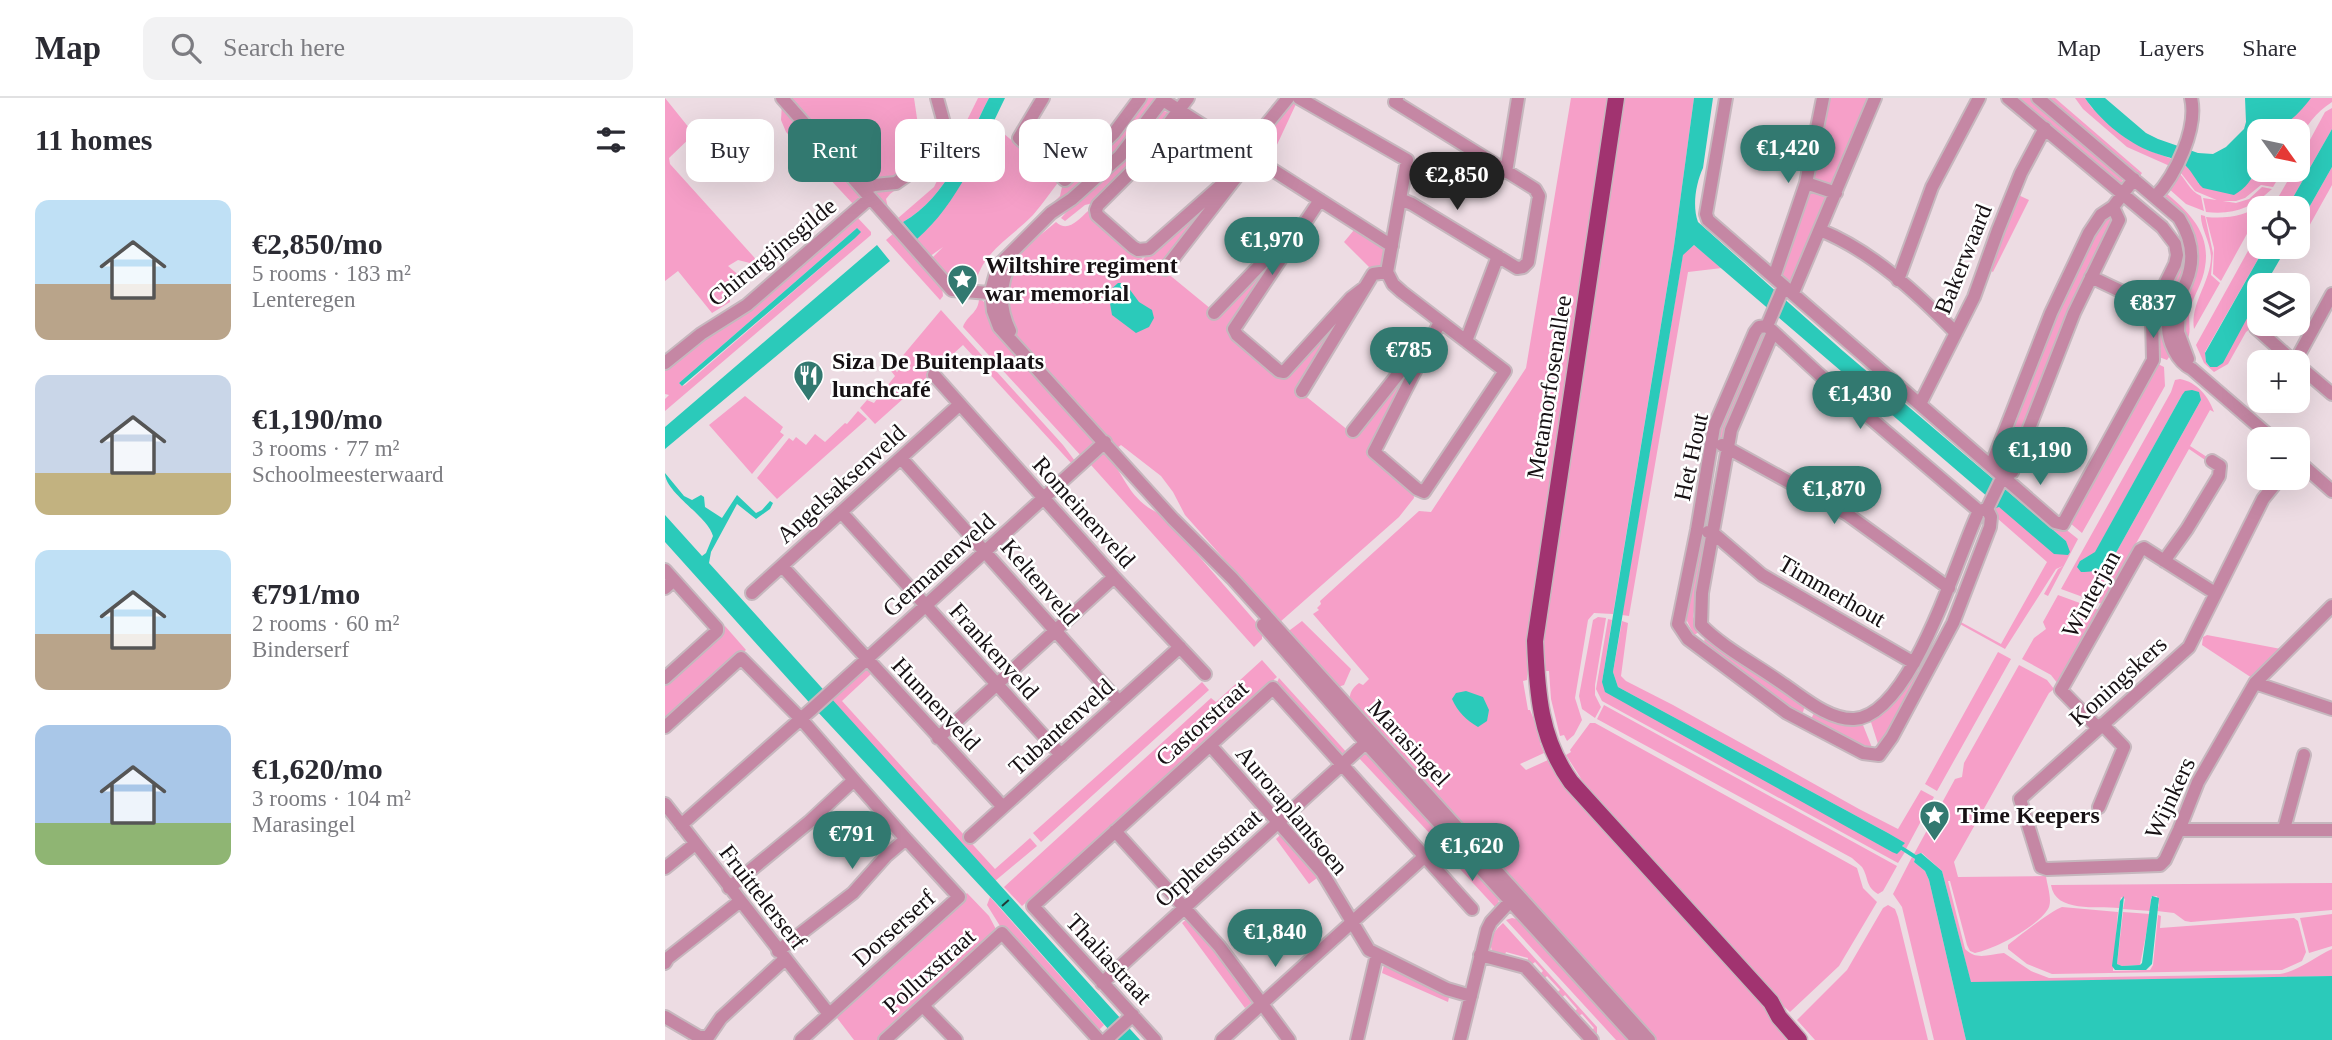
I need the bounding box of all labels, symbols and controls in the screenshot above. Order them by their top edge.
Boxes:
search box [143,17,633,80]
icon: search [167,29,205,67]
text: Map [35,30,101,66]
text: Search here [223,33,345,62]
text: Map [2057,35,2101,61]
text: Layers [2139,35,2204,61]
text: Share [2242,35,2297,61]
chip: Buy [686,119,774,182]
chip: Rent [788,119,881,182]
chip: Filters [895,119,1005,182]
chip: New [1019,119,1112,182]
chip: Apartment [1126,119,1277,182]
north arrow [2247,119,2310,182]
map controls [2247,119,2310,490]
icon: filters [592,121,630,159]
text: 11 homes [35,123,153,156]
pin: €1,420 [1731,126,1845,185]
text: €1,420 [1756,135,1820,160]
pin: €2,850 [1400,152,1514,212]
text: €2,850 [1425,162,1489,187]
street label: Chirurgijnsgilde [703,193,841,311]
button: locate [2247,196,2310,259]
street label: Bakerwaard [1929,200,1997,318]
pin: €1,970 [1215,218,1329,277]
text: €2,850/mo [252,227,383,260]
text: €1,970 [1240,227,1304,252]
icon: home [91,228,175,312]
place label: Wiltshire regiment war memorial [985,252,1178,306]
text: 5 rooms · 183 m² [252,261,411,286]
place icon: Wiltshire regiment war memorial [945,262,979,306]
button: layers [2247,273,2310,336]
pin: €837 [2112,280,2194,340]
text: Lenteregen [252,287,355,312]
text: €837 [2130,290,2176,315]
street label: Metamorfosenallee [1522,293,1576,481]
pin: €785 [1368,328,1450,387]
text: €785 [1386,337,1432,362]
place label: Siza De Buitenplaats lunchcafé [832,348,1044,402]
button: + [2247,350,2310,413]
restaurant icon: Siza De Buitenplaats lunchcafé [792,358,826,402]
pin: €1,430 [1803,372,1917,431]
text: €1,430 [1828,381,1892,406]
text: €1,190/mo [252,402,383,435]
icon: home [91,403,175,487]
street label: Het Hout [1669,411,1713,503]
street label: Angelsaksenveld [771,419,911,549]
button: − [2247,427,2310,490]
pin: €1,190 [1983,428,2097,487]
text: 3 rooms · 77 m² [252,436,399,461]
text: €1,190 [2008,437,2072,462]
street label: Romeinenveld [1028,451,1140,573]
text: Schoolmeesterwaard [252,462,444,487]
pin: €1,870 [1777,466,1891,526]
text: €1,870 [1802,476,1866,501]
street label: Germanenveld [878,508,1000,622]
street label: Keltenveld [996,534,1084,630]
street label: Winterjan [2057,546,2125,642]
street label: Timmerhout [1774,550,1890,632]
text: €791/mo [252,577,360,610]
icon: home [91,578,175,662]
street label: Frankenveld [944,598,1044,704]
text: 2 rooms · 60 m² [252,611,399,636]
street label: Koningskers [2064,631,2172,731]
text: Binderserf [252,637,349,662]
street label: Hunnenveld [886,652,986,756]
street label: Tubantenveld [1004,673,1118,781]
street label: Castorstraat [1151,675,1254,771]
street label: Marasingel [1363,695,1456,792]
street label: Auroraplantsoen [1231,740,1353,880]
text: €1,620/mo [252,752,383,785]
icon: home [91,753,175,837]
street label: Wijnkers [2140,753,2200,843]
text: 3 rooms · 104 m² [252,786,411,811]
place icon: Time Keepers [1917,798,1951,842]
place label: Time Keepers [1957,802,2100,828]
street label: Orpheusstraat [1150,804,1266,912]
text: Marasingel [252,812,355,837]
pin: €791 [811,812,893,871]
text: €791 [829,821,875,846]
pin: €1,620 [1415,824,1529,883]
text: €1,620 [1440,833,1504,858]
street label: Fruittelerserf [714,840,812,954]
street label: Dorserserf [848,884,940,972]
street label: Thaliastraat [1061,909,1157,1010]
pin: €1,840 [1218,910,1332,969]
text: €1,840 [1243,919,1307,944]
street label: Polluxstraat [878,923,981,1019]

